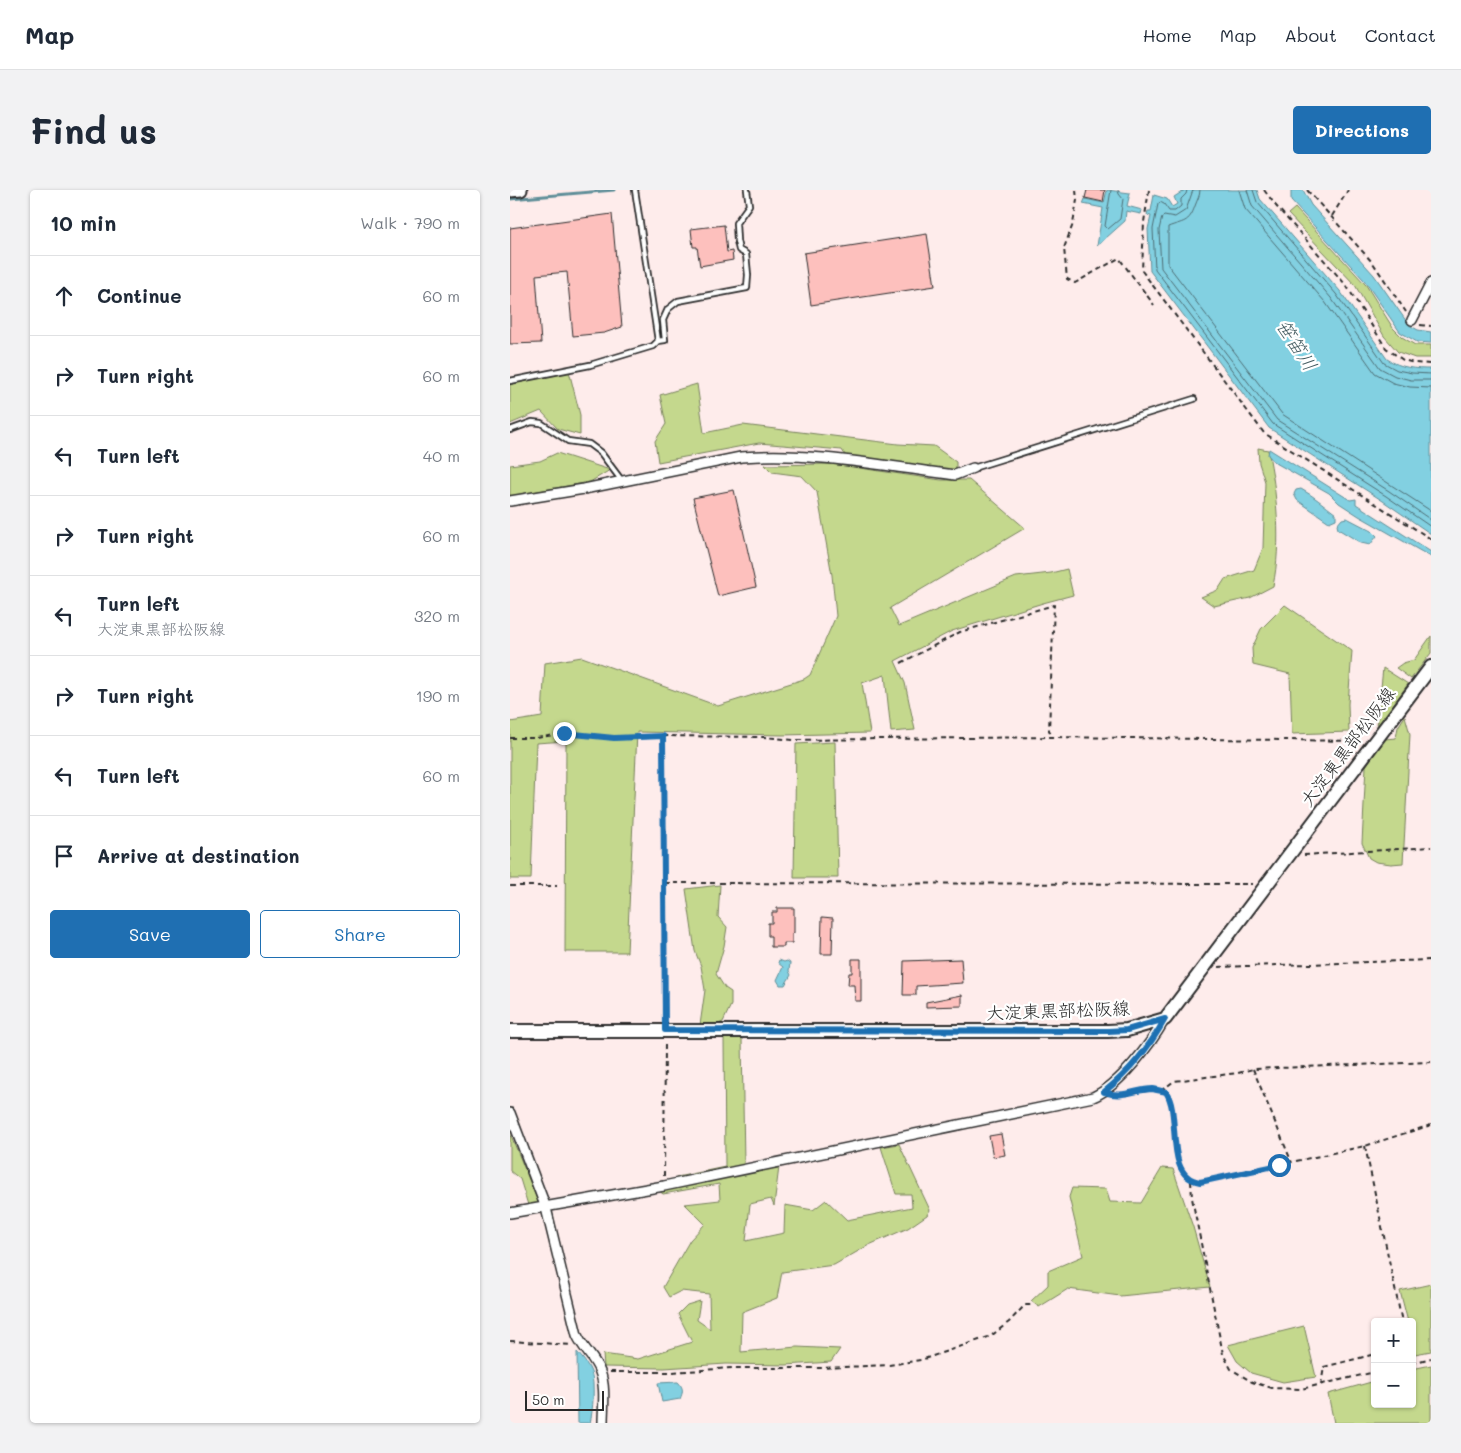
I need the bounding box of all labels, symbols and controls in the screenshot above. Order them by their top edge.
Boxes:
text: Map [25,19,74,50]
text: Home [1143,23,1192,47]
text: Map [1220,23,1256,47]
text: About [1284,23,1337,47]
text: Contact [1365,23,1436,47]
button: Directions [1293,106,1431,154]
text: Find us [30,107,157,153]
text: 10 min [50,209,116,236]
text: Walk · 790 m [360,212,460,233]
icon: ahead [50,282,78,310]
text: Continue [97,283,182,308]
text: 60 m [423,285,460,306]
water label: 笹笛川 [1271,314,1323,375]
icon: right [50,362,78,390]
text: Turn right [97,363,194,388]
text: 60 m [423,365,460,386]
icon: left [50,442,78,470]
text: Turn left [97,443,180,468]
text: 40 m [423,445,460,466]
icon: right [50,522,78,550]
text: Turn right [97,523,194,548]
text: 60 m [423,525,460,546]
text: Turn left [97,591,180,616]
icon: left [50,602,78,630]
text: 320 m [414,605,460,626]
text: 大淀東黒部松阪線 [97,618,225,639]
icon: right [50,682,78,710]
street label: 大淀東黒部松阪線 [1294,682,1400,811]
text: Turn right [97,683,194,708]
text: 190 m [416,685,460,706]
route end [553,722,576,745]
icon: left [50,762,78,790]
text: Turn left [97,763,180,788]
text: 60 m [423,765,460,786]
icon: arrive [50,842,78,870]
text: Arrive at destination [97,843,300,868]
button: Save [50,910,250,958]
button: Share [260,910,460,958]
street label: 大淀東黒部松阪線 [986,995,1130,1025]
route start [1268,1154,1291,1177]
map controls [1371,1318,1416,1408]
button: + [1371,1318,1416,1363]
button: − [1371,1363,1416,1408]
scale bar [525,1388,604,1411]
text: 50 m [532,1390,564,1409]

